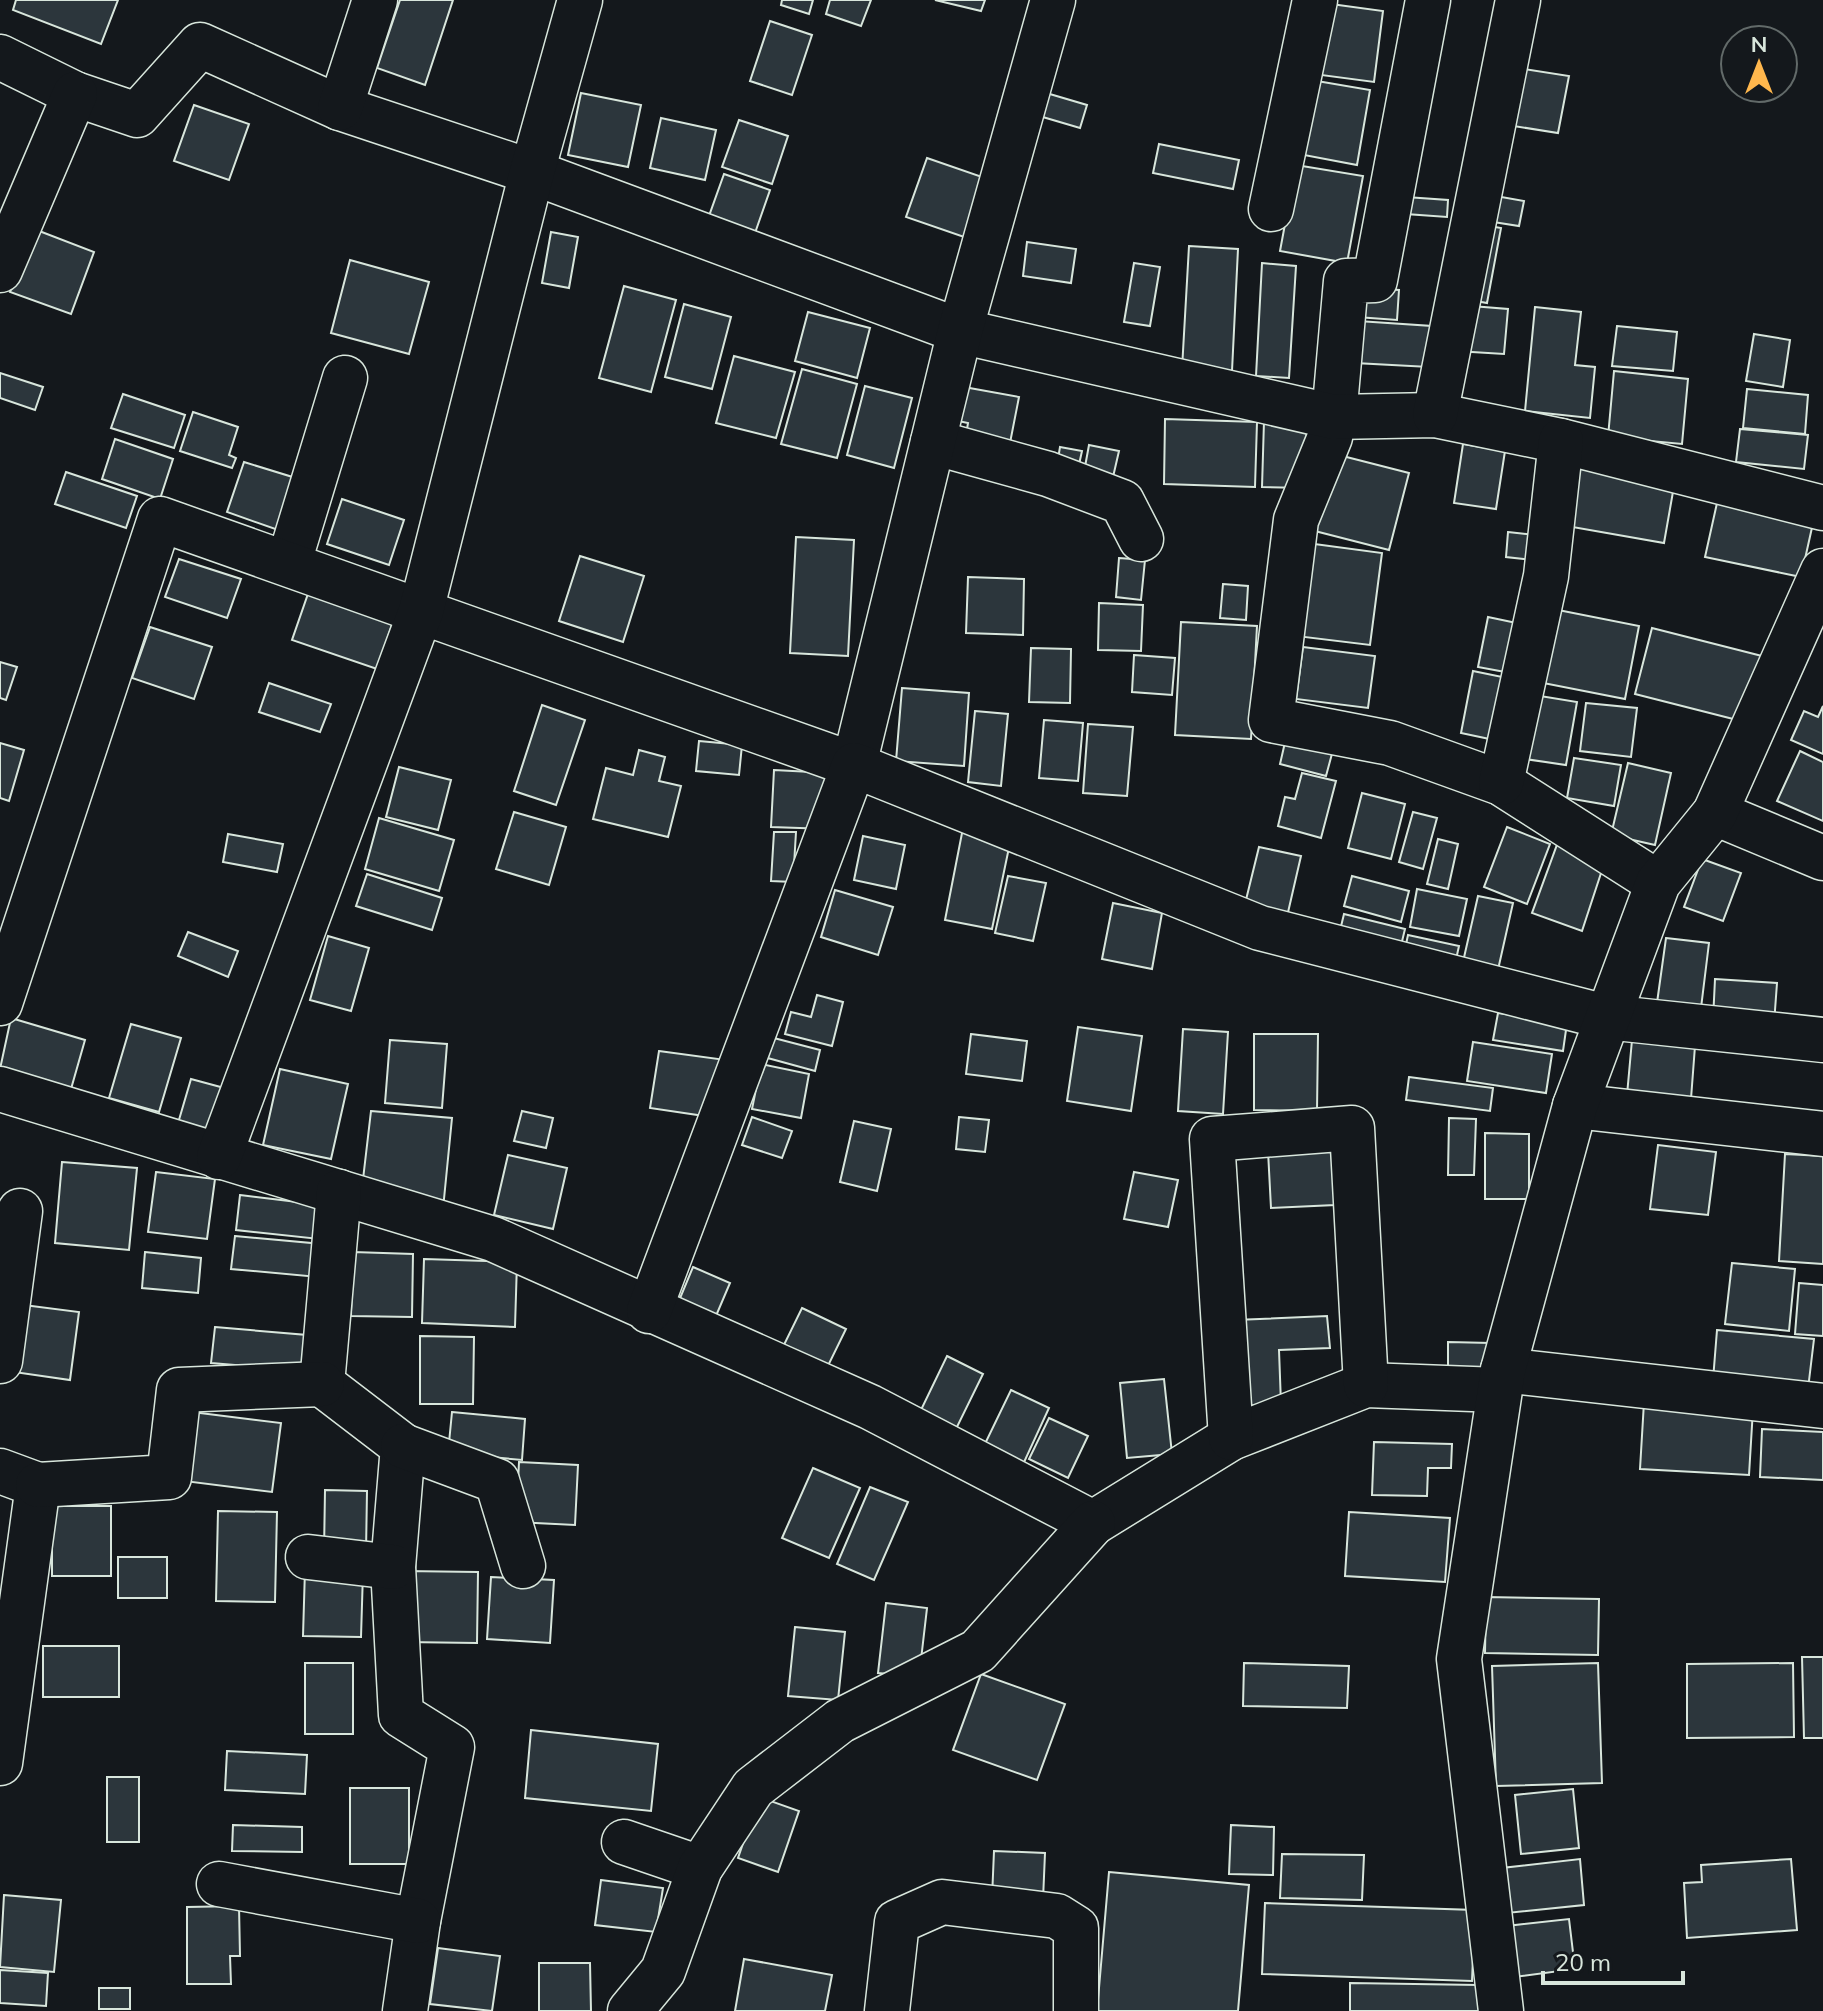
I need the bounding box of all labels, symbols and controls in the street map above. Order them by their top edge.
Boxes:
north arrow [1719,24,1799,104]
text: N [1751,30,1767,58]
scale bar [1543,1935,1683,1985]
text: 20 m [1555,1947,1611,1977]

